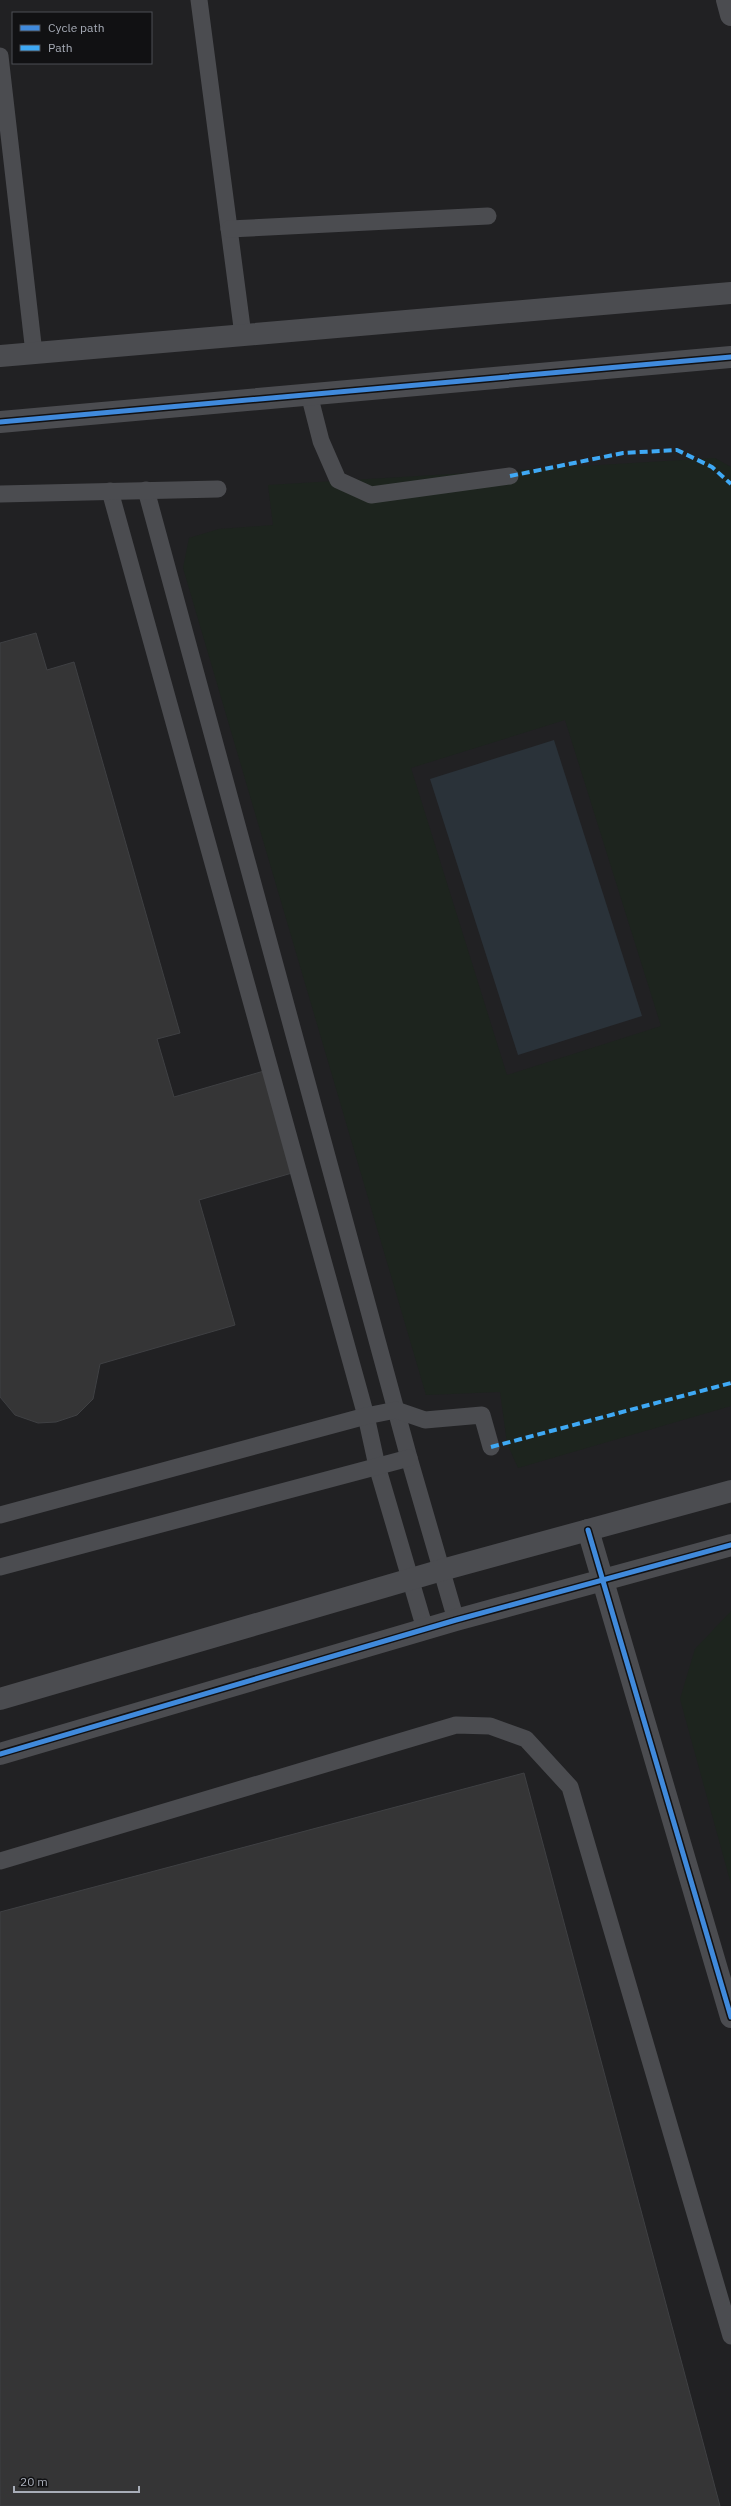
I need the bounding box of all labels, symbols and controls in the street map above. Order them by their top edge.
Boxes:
legend [12,12,152,64]
text: Cycle path [48,20,105,35]
text: Path [48,40,73,55]
scale bar [14,2468,139,2494]
text: 20 m [20,2474,48,2489]

